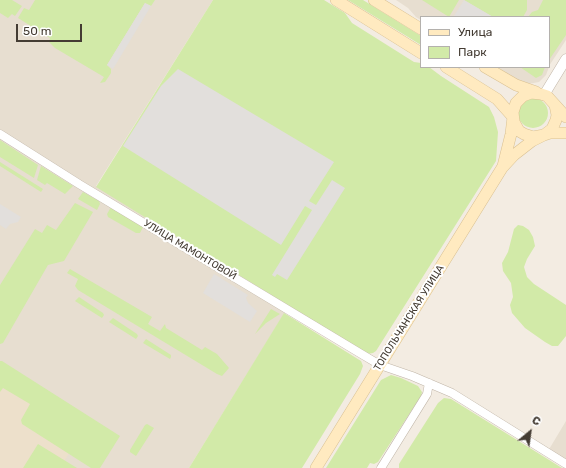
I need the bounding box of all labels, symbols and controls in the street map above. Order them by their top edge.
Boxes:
scale bar [18,16,84,42]
legend [420,16,550,68]
text: 50 m [23,24,51,38]
text: Улица [458,25,492,39]
text: Парк [458,45,487,59]
street label: УЛИЦА МАМОНТОВОЙ [141,217,239,283]
street label: ТОПОЛЬЧАНСКАЯ УЛИЦА [371,263,447,373]
north arrow [510,412,550,452]
text: С [530,414,543,429]

